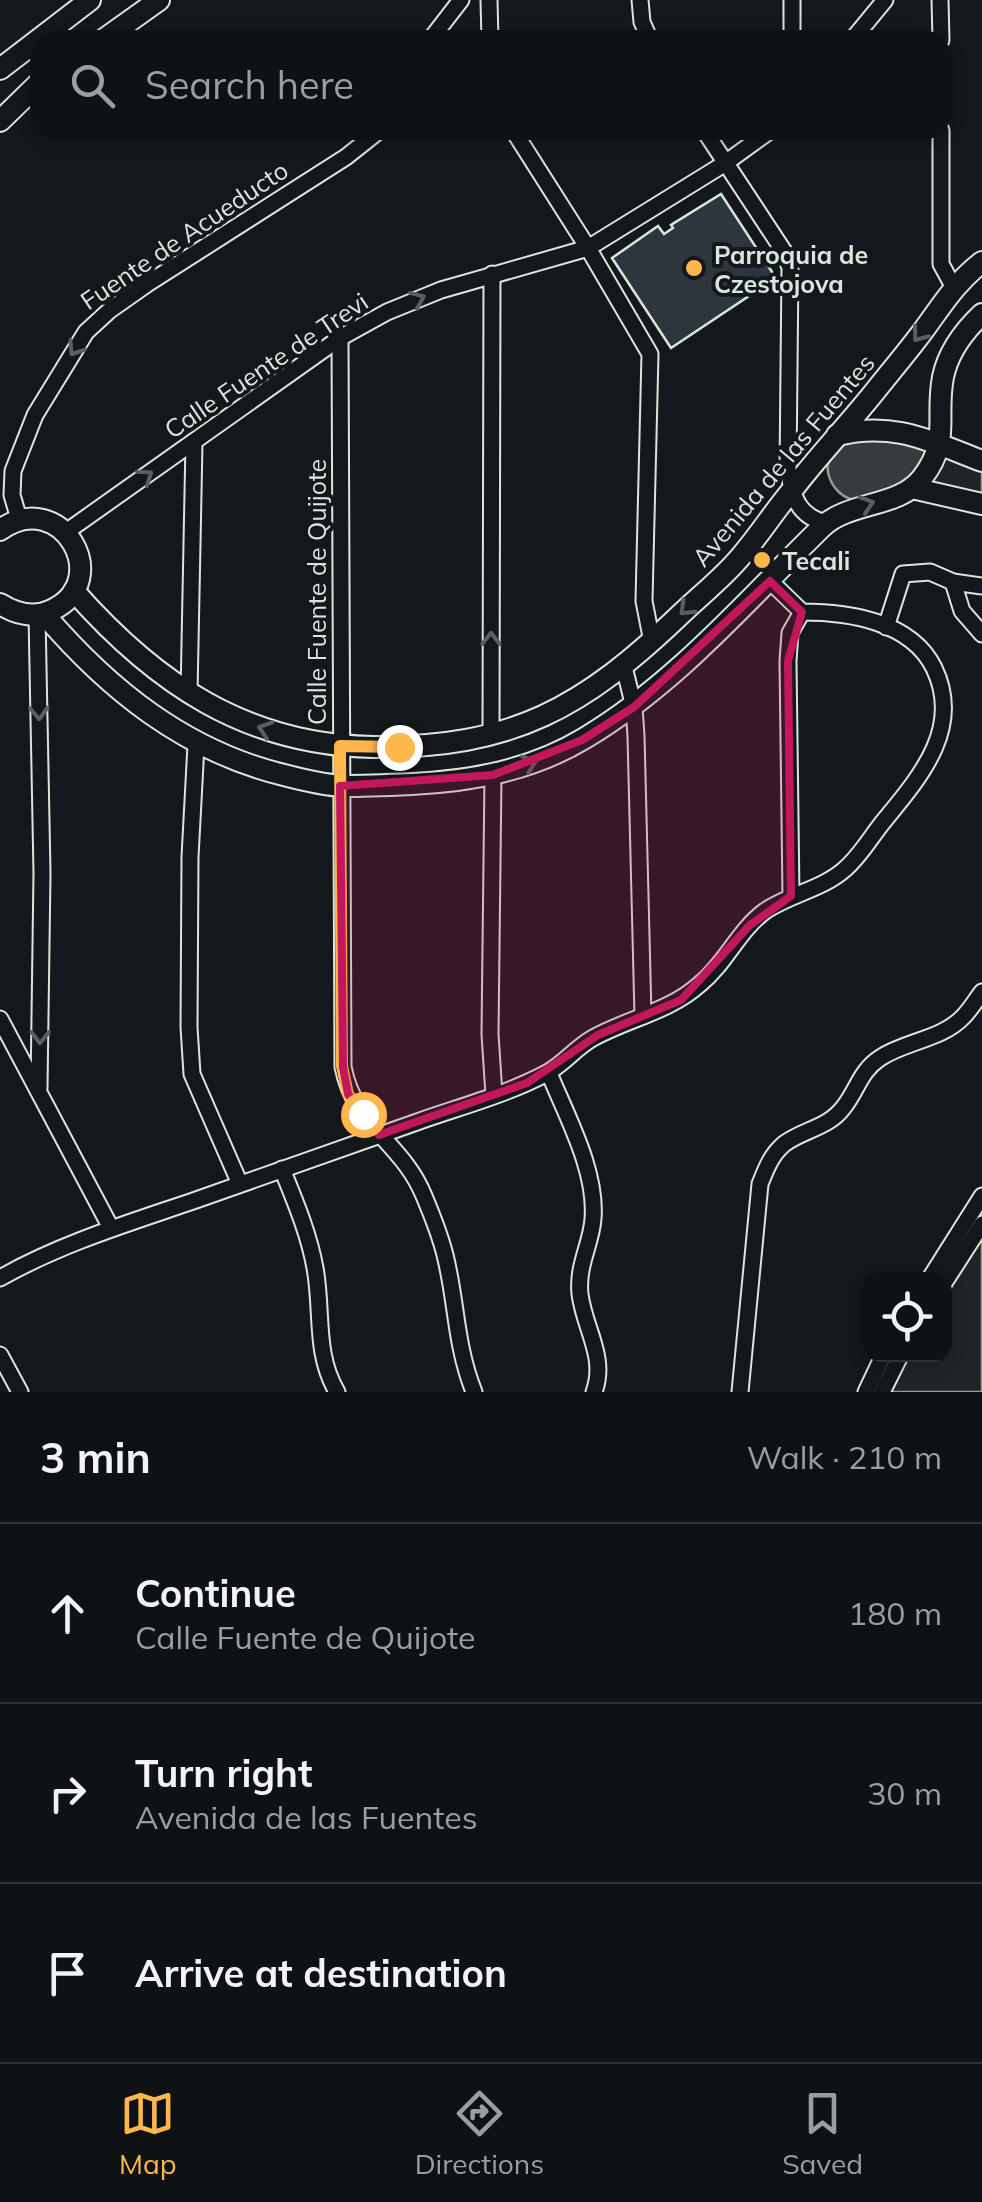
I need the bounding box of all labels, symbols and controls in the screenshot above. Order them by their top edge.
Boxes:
search box [30,30,952,140]
icon: search [65,58,120,113]
text: Search here [145,61,354,109]
street label: Fuente de Acueducto [74,154,294,316]
place label: Parroquia de Czestojova [714,239,868,299]
marker: Parroquia de Czestojova [683,257,705,279]
street label: Calle Fuente de Trevi [158,285,374,445]
one-way arrow [408,291,425,311]
one-way arrow [913,324,930,342]
one-way arrow [69,338,88,356]
street label: Avenida de las Fuentes [685,348,881,572]
street label: Calle Fuente de Quijote [301,459,332,725]
one-way arrow [135,470,153,488]
one-way arrow [858,496,875,516]
place label: Tecali [782,545,850,576]
marker: Tecali [751,549,773,571]
one-way arrow [680,598,698,616]
one-way arrow [480,630,502,646]
one-way arrow [29,705,50,721]
one-way arrow [257,721,274,741]
route end [377,725,423,771]
one-way arrow [520,754,537,775]
one-way arrow [29,1030,51,1046]
route start [341,1092,387,1138]
map controls [862,1272,952,1362]
button: locate [862,1272,952,1362]
text: 3 min [40,1431,151,1484]
text: Walk · 210 m [747,1437,942,1477]
text: Continue [135,1569,296,1617]
icon: ahead [40,1586,95,1641]
text: 180 m [848,1593,942,1633]
text: Calle Fuente de Quijote [135,1617,476,1657]
text: Turn right [135,1749,312,1797]
icon: right [40,1766,95,1821]
text: 30 m [867,1773,942,1813]
text: Avenida de las Fuentes [135,1797,478,1837]
icon: arrive [40,1946,95,2001]
text: Arrive at destination [135,1949,507,1997]
tab: Map [119,2086,177,2181]
tab: Directions [415,2086,544,2181]
tab: Saved [782,2086,863,2181]

